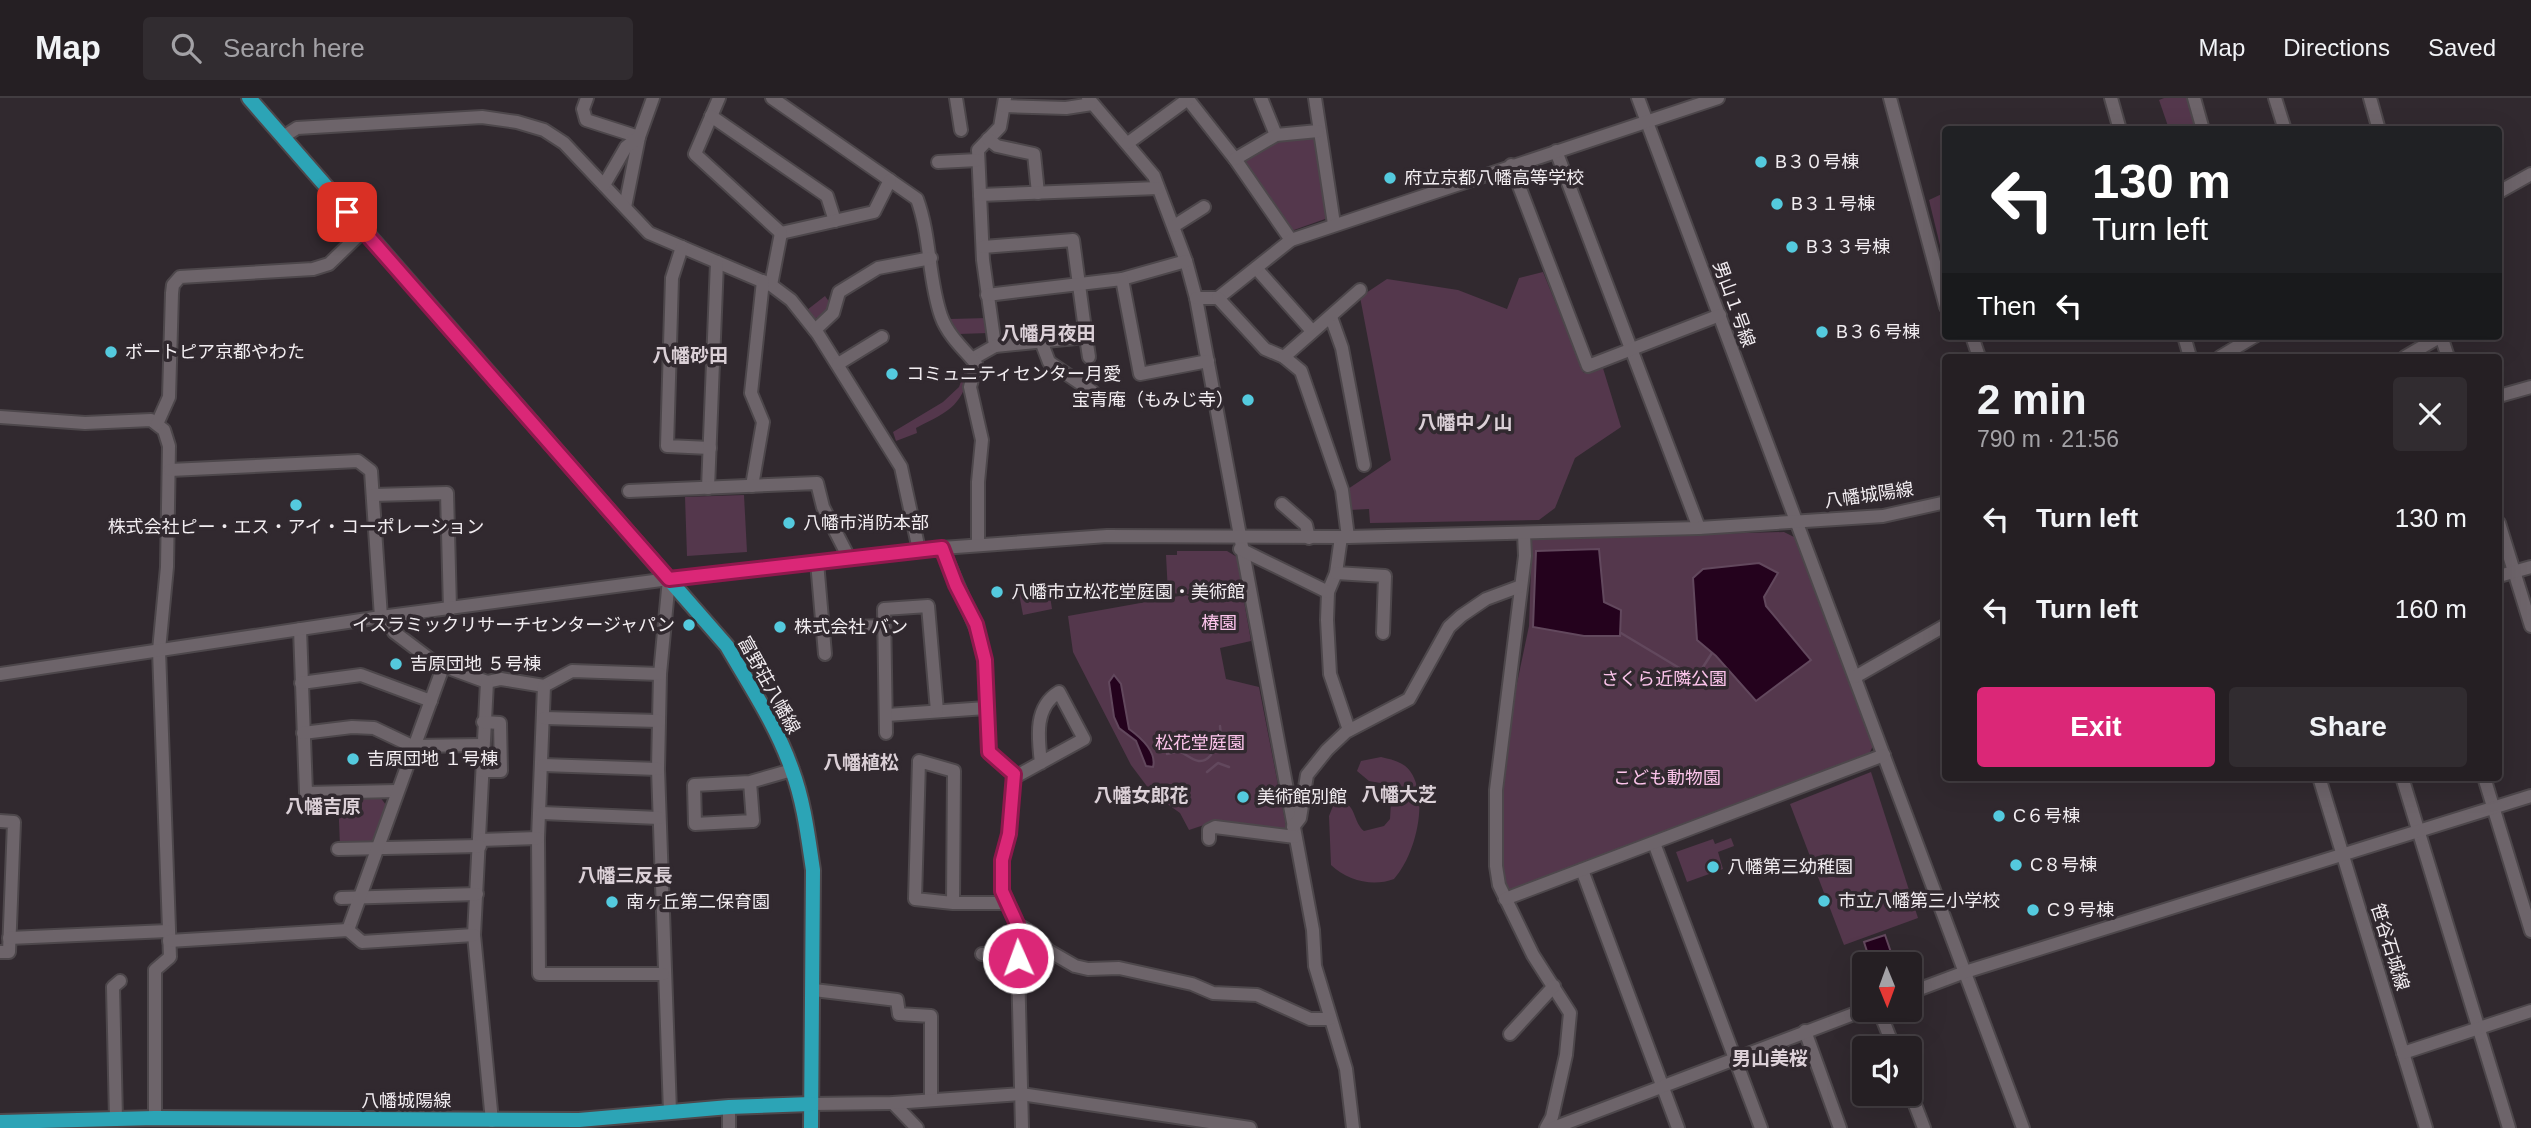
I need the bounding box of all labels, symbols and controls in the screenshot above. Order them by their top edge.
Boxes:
search box [143,17,633,80]
text: Map [35,29,101,66]
icon: search [167,29,205,67]
text: Search here [223,33,365,63]
text: Map [2199,34,2245,61]
text: Directions [2283,34,2390,61]
text: Saved [2428,34,2496,61]
place label: B３０号棟 [1775,152,1859,172]
marker: B３０号棟 [1753,154,1769,170]
icon: left [1977,154,2068,245]
text: 130 m [2092,154,2231,208]
place label: 府立京都八幡高等学校 [1404,168,1584,188]
marker: 府立京都八幡高等学校 [1382,170,1398,186]
pin [317,182,377,242]
icon: arrive [328,193,366,231]
place label: B３１号棟 [1791,194,1875,214]
marker: B３１号棟 [1769,196,1785,212]
text: Turn left [2092,211,2208,247]
place label: B３３号棟 [1806,237,1890,257]
marker: B３３号棟 [1784,239,1800,255]
street label: 男山１号線 [1709,258,1759,350]
icon: left [2050,287,2088,325]
text: Then [1977,291,2036,321]
place label: B３６号棟 [1836,322,1920,342]
district label: 八幡月夜田 [1000,323,1096,344]
marker: B３６号棟 [1814,324,1830,340]
place label: ボートピア京都やわた [125,342,305,362]
marker: ボートピア京都やわた [103,344,119,360]
district label: 八幡砂田 [652,345,728,366]
place label: コミュニティセンター月愛 [906,364,1121,384]
marker: コミュニティセンター月愛 [884,366,900,382]
text: 2 min [1977,376,2087,423]
button: close [2393,377,2467,451]
place label: 宝青庵（もみじ寺） [1072,390,1234,410]
marker: 宝青庵（もみじ寺） [1240,392,1256,408]
district label: 八幡中ノ山 [1417,412,1513,433]
text: 790 m · 21:56 [1977,426,2119,452]
street label: 八幡城陽線 [1823,479,1915,511]
marker: 株式会社ピー・エス・アイ・コーポレーション [288,497,304,513]
icon: left [1977,500,2015,538]
text: Turn left [2036,503,2138,533]
text: 130 m [2395,503,2467,533]
place label: 八幡市消防本部 [803,513,929,533]
marker: 八幡市消防本部 [781,515,797,531]
place label: 株式会社ピー・エス・アイ・コーポレーション [108,517,484,537]
place label: 八幡市立松花堂庭園・美術館 [1011,582,1245,602]
marker: 八幡市立松花堂庭園・美術館 [989,584,1005,600]
icon: left [1977,591,2015,629]
text: Turn left [2036,594,2138,624]
text: 160 m [2395,594,2467,624]
park label: 椿園 [1201,613,1237,633]
place label: イスラミックリサーチセンタージャパン [352,615,675,635]
marker: イスラミックリサーチセンタージャパン [681,617,697,633]
place label: 株式会社 バン [794,617,908,637]
marker: 株式会社 バン [772,619,788,635]
street label: 富野荘八幡線 [734,633,804,737]
place label: 吉原団地 ５号棟 [410,654,541,674]
marker: 吉原団地 ５号棟 [388,656,404,672]
park label: さくら近隣公園 [1601,669,1727,689]
button: Exit [1977,687,2215,767]
button: Share [2229,687,2467,767]
park label: 松花堂庭園 [1155,733,1245,753]
place label: 吉原団地 １号棟 [367,749,498,769]
marker: 吉原団地 １号棟 [345,751,361,767]
district label: 八幡植松 [823,752,899,773]
park label: こども動物園 [1613,768,1721,788]
district label: 八幡大芝 [1361,784,1437,805]
district label: 八幡女郎花 [1093,785,1189,806]
place label: 美術館別館 [1257,787,1347,807]
marker: 美術館別館 [1235,789,1251,805]
district label: 八幡吉原 [285,796,361,817]
place label: C６号棟 [2013,806,2080,826]
marker: C６号棟 [1991,808,2007,824]
place label: C８号棟 [2030,855,2097,875]
place label: 八幡第三幼稚園 [1727,857,1853,877]
marker: C８号棟 [2008,857,2024,873]
marker: 八幡第三幼稚園 [1705,859,1721,875]
district label: 八幡三反長 [577,865,673,886]
place label: 市立八幡第三小学校 [1838,891,2000,911]
place label: 南ヶ丘第二保育園 [626,892,770,912]
marker: 市立八幡第三小学校 [1816,893,1832,909]
marker: 南ヶ丘第二保育園 [604,894,620,910]
place label: C９号棟 [2047,900,2114,920]
street label: 笹谷石城線 [2367,901,2413,993]
marker: C９号棟 [2025,902,2041,918]
position arrow [981,921,1055,995]
north arrow [1852,952,1922,1022]
map controls [1852,952,1922,1106]
button: sound [1852,1036,1922,1106]
district label: 男山美桜 [1732,1048,1808,1069]
street label: 八幡城陽線 [361,1091,451,1111]

